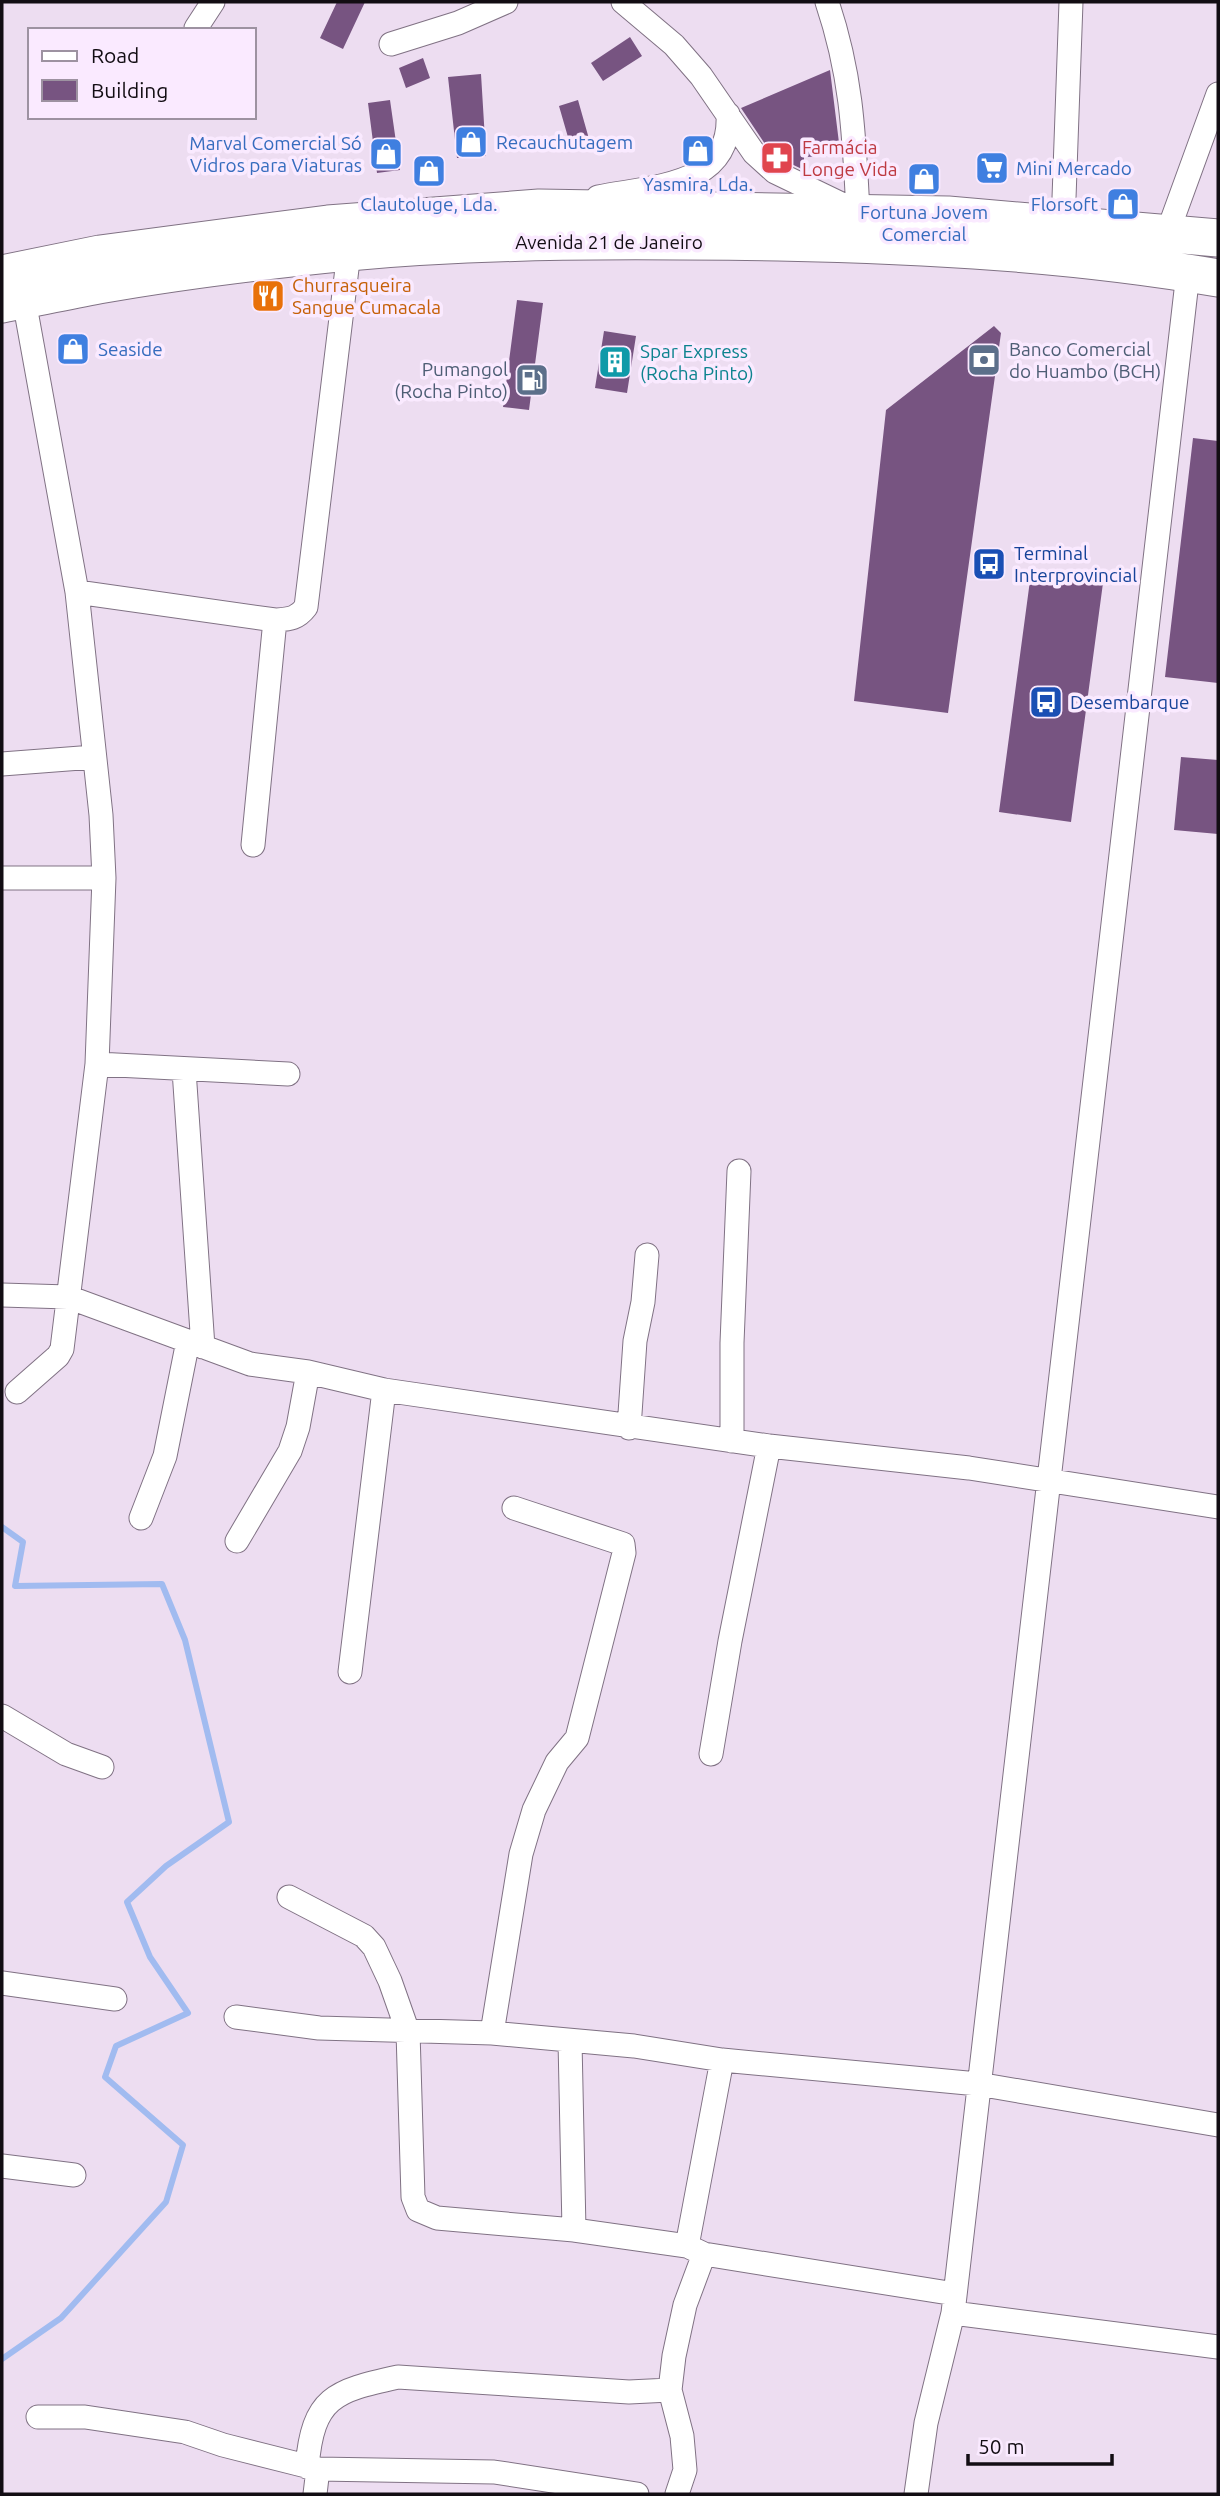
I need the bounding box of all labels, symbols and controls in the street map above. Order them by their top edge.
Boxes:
legend [28,28,256,119]
text: Road [91,43,139,67]
text: Building [91,78,168,102]
shop icon: Recauchutagem [452,123,490,161]
place label: Recauchutagem [496,131,633,153]
place label: Marval Comercial Só Vidros para Viaturas [189,132,362,176]
shop icon: Yasmira, Lda. [679,132,717,170]
shop icon: Marval Comercial Só Vidros para Viaturas [367,135,405,173]
place label: Farmácia Longe Vida [802,136,898,180]
pharmacy icon: Farmácia Longe Vida [758,139,796,177]
supermarket icon: Mini Mercado [973,149,1011,187]
shop icon: Clautoluge, Lda. [410,152,448,190]
place label: Mini Mercado [1016,157,1132,179]
shop icon: Fortuna Jovem Comercial [905,160,943,198]
place label: Yasmira, Lda. [643,173,753,195]
shop icon: Florsoft [1104,185,1142,223]
place label: Clautoluge, Lda. [360,193,498,215]
place label: Florsoft [1031,193,1099,215]
place label: Fortuna Jovem Comercial [860,201,988,245]
street label: Avenida 21 de Janeiro [515,231,703,253]
place label: Churrasqueira Sangue Cumacala [292,274,441,318]
restaurant icon: Churrasqueira Sangue Cumacala [249,277,287,315]
shop icon: Seaside [54,330,92,368]
place label: Seaside [98,338,163,360]
place label: Banco Comercial do Huambo (BCH) [1009,338,1161,382]
place label: Spar Express (Rocha Pinto) [640,340,754,384]
bank icon: Banco Comercial do Huambo (BCH) [965,341,1003,379]
building icon: Spar Express (Rocha Pinto) [596,343,634,381]
place label: Pumangol (Rocha Pinto) [394,358,508,402]
fuel station icon: Pumangol (Rocha Pinto) [513,361,551,399]
place label: Terminal Interprovincial [1014,542,1137,586]
bus stop icon: Terminal Interprovincial [970,545,1008,583]
bus stop icon: Desembarque [1027,683,1065,721]
place label: Desembarque [1070,691,1190,713]
scale bar [968,2422,1112,2466]
text: 50 m [978,2434,1025,2458]

